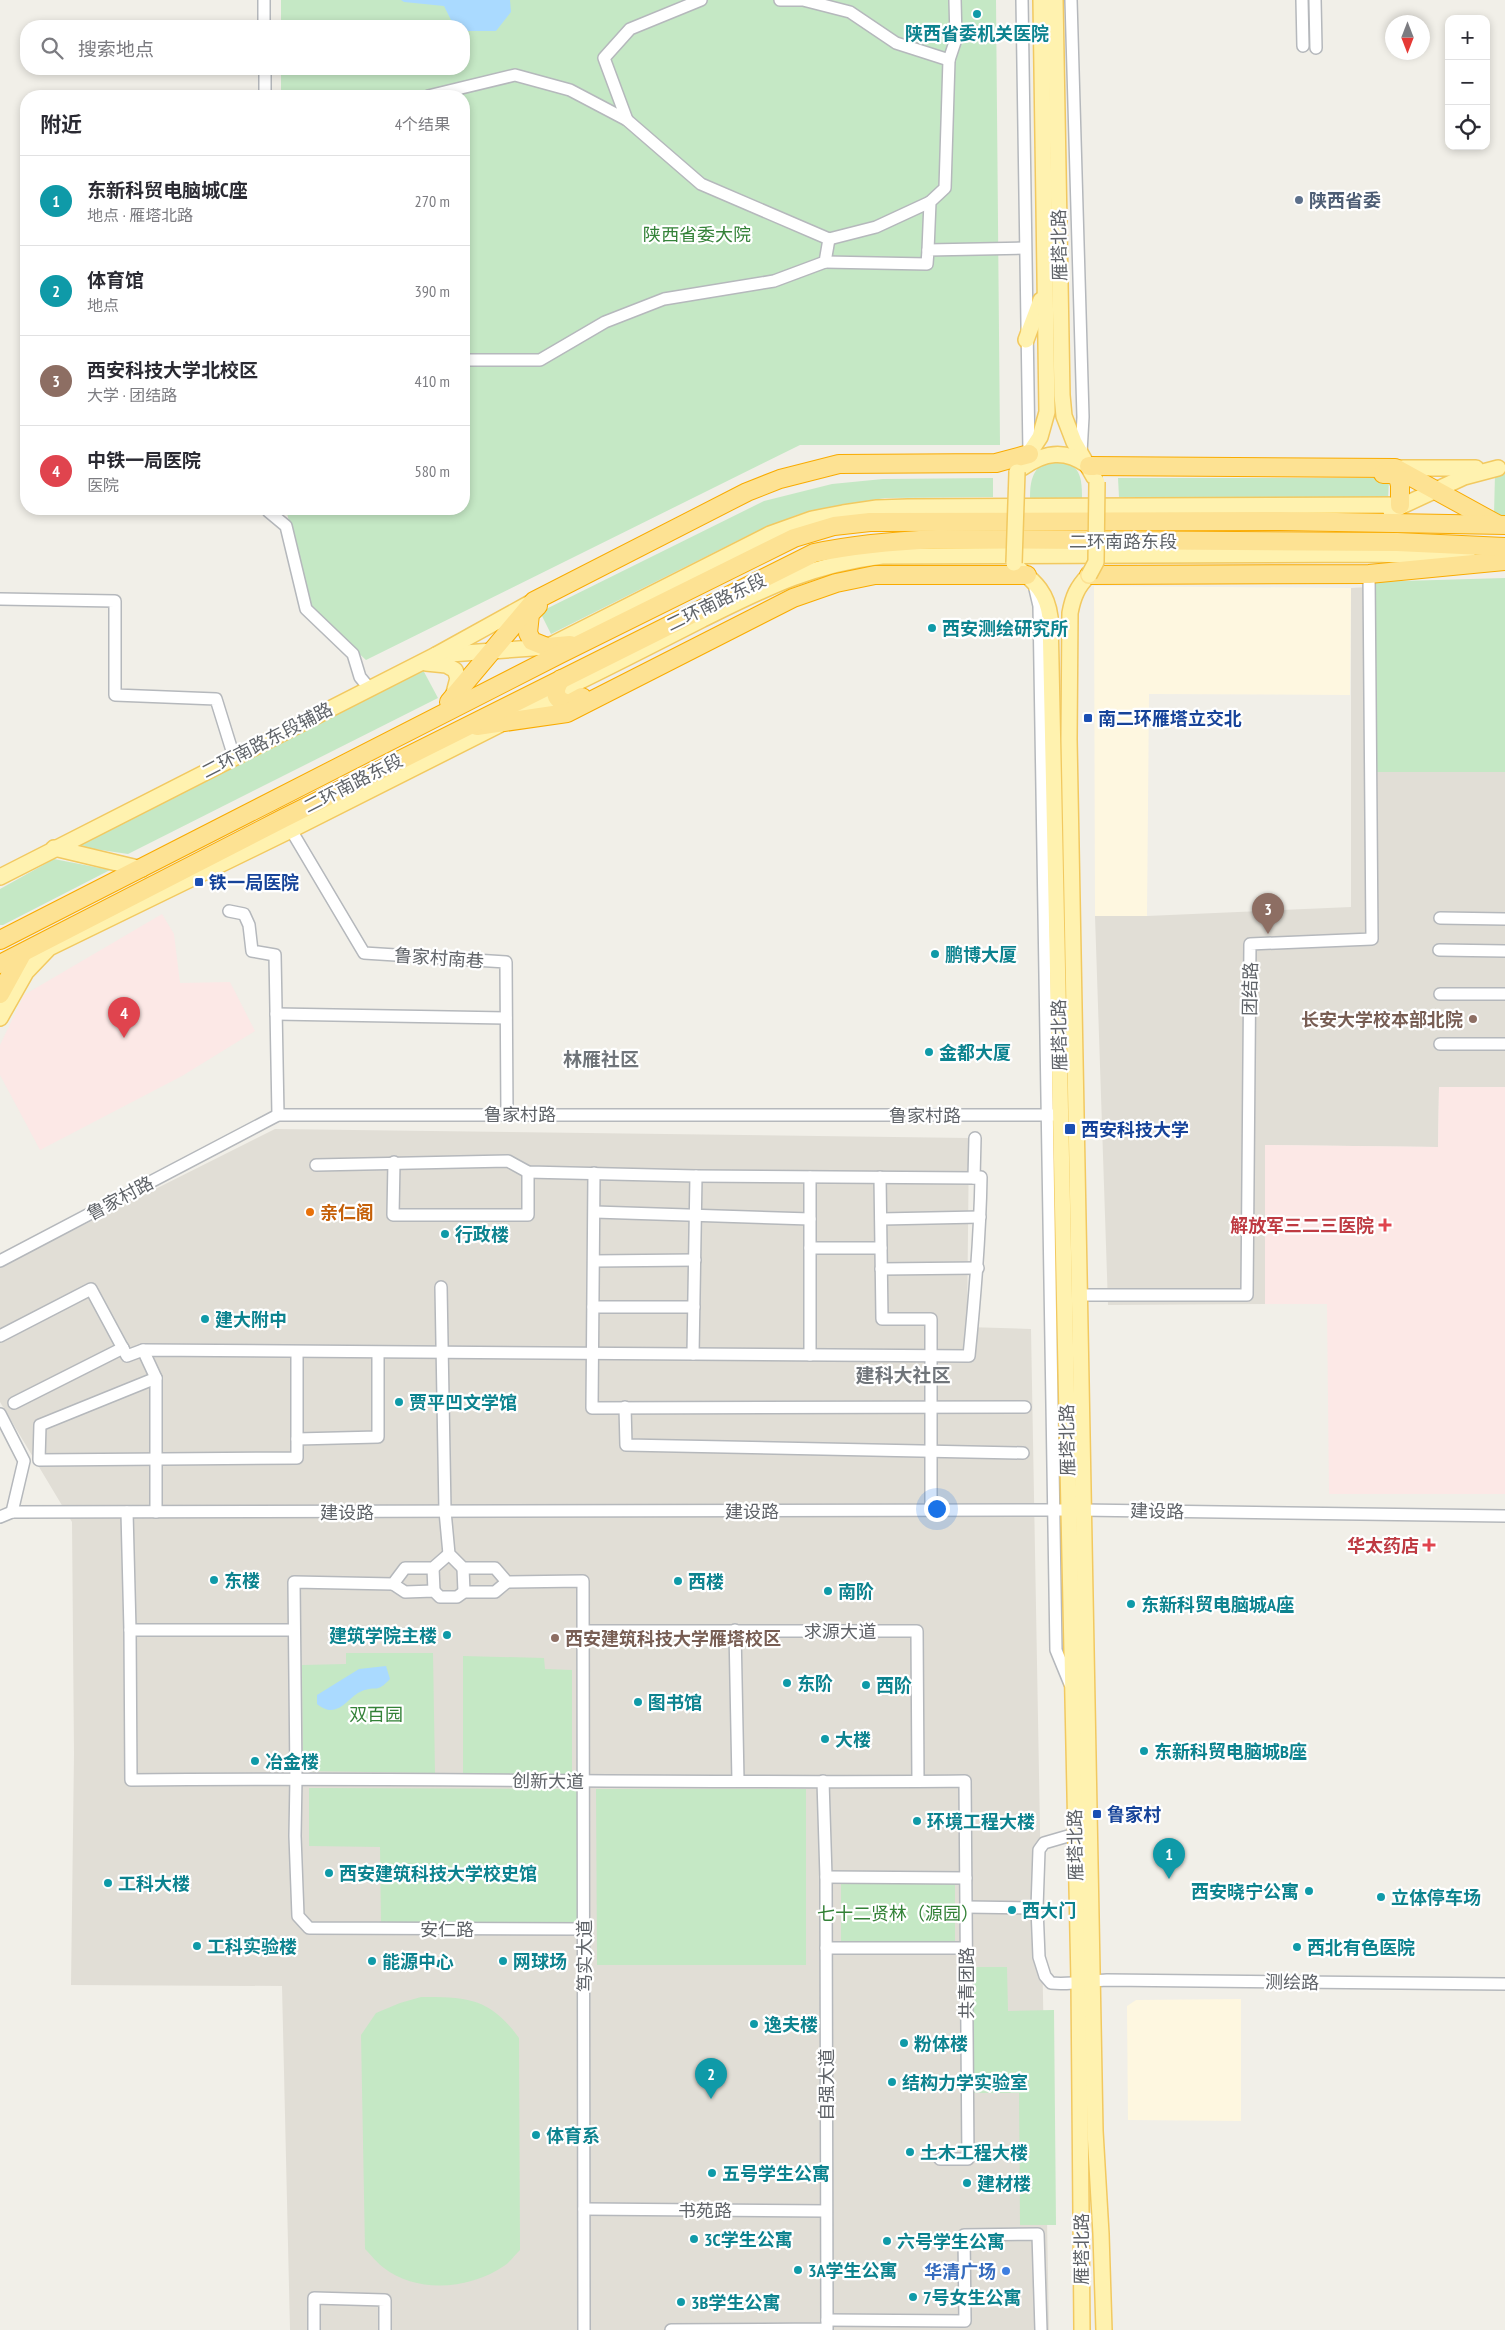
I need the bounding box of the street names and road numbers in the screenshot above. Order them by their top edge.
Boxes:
street label: 雁塔北路 [1047,209,1071,281]
street label: 二环南路东段 [1069,530,1177,553]
street label: 二环南路东段 [662,568,770,636]
street label: 二环南路东段辅路 [198,697,336,783]
street label: 二环南路东段 [300,748,406,818]
street label: 鲁家村南巷 [393,943,485,973]
street label: 团结路 [1238,962,1262,1016]
street label: 雁塔北路 [1047,999,1071,1071]
street label: 鲁家村路 [484,1103,556,1126]
street label: 鲁家村路 [889,1104,961,1127]
street label: 鲁家村路 [83,1171,157,1225]
street label: 雁塔北路 [1055,1404,1079,1476]
street label: 建设路 [1130,1499,1184,1523]
street label: 建设路 [725,1500,779,1523]
street label: 建设路 [320,1501,374,1524]
street label: 求源大道 [804,1620,876,1643]
street label: 创新大道 [512,1769,584,1793]
street label: 雁塔北路 [1063,1809,1087,1881]
street label: 安仁路 [420,1918,474,1941]
street label: 笃实大道 [573,1920,596,1992]
street label: 共青团路 [955,1947,978,2019]
street label: 测绘路 [1265,1970,1319,1994]
street label: 自强大道 [815,2049,838,2121]
street label: 书苑路 [678,2199,732,2222]
street label: 雁塔北路 [1070,2213,1093,2285]

